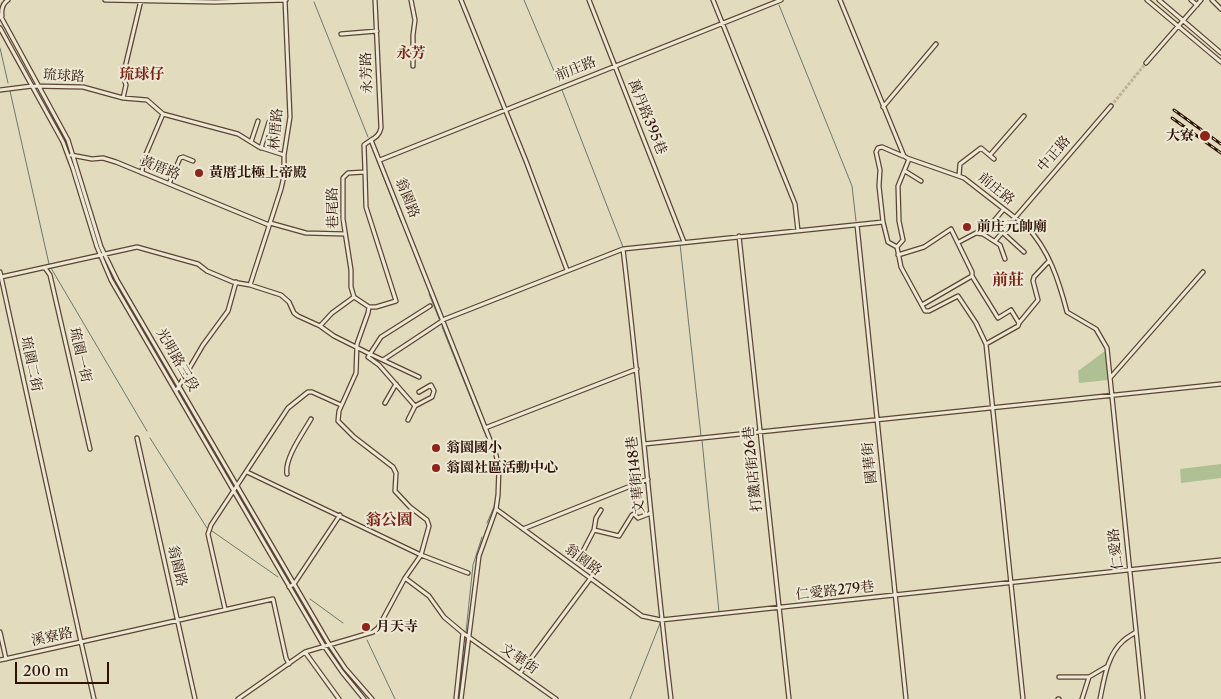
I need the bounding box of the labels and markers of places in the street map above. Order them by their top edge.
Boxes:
place label: 大寮 [1166,128,1194,144]
marker: 大寮 [1198,129,1212,143]
place label: 黃厝北極上帝殿 [209,165,307,181]
marker: 黃厝北極上帝殿 [193,167,205,179]
place label: 前庄元帥廟 [977,219,1047,235]
marker: 前庄元帥廟 [961,221,973,233]
place label: 翁園國小 [446,440,502,456]
marker: 翁園國小 [430,442,442,454]
place label: 翁園社區活動中心 [446,460,558,476]
marker: 翁園社區活動中心 [430,462,442,474]
place label: 月天寺 [376,619,418,635]
marker: 月天寺 [360,621,372,633]

